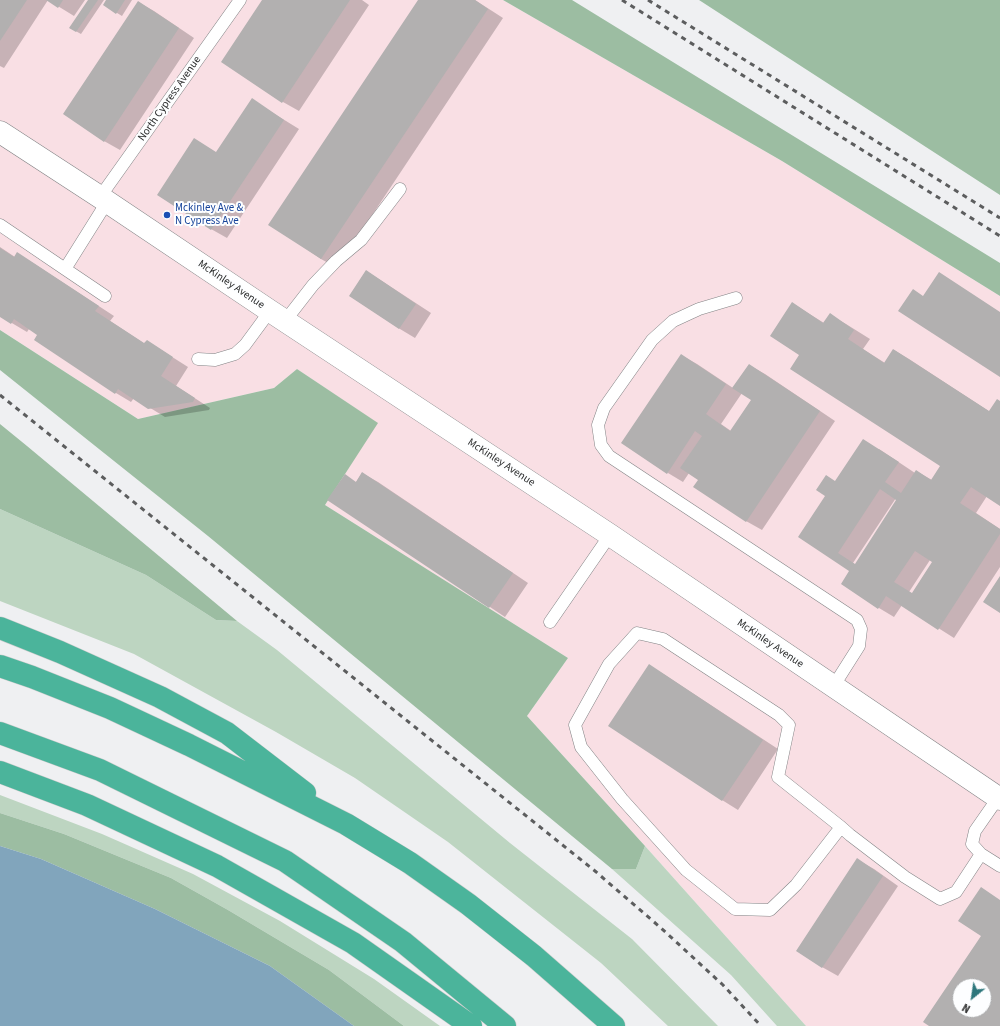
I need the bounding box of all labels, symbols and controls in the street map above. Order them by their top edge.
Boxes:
street label: North Cypress Avenue [136,54,204,144]
place label: Mckinley Ave & N Cypress Ave [175,202,243,228]
marker: Mckinley Ave & N Cypress Ave [162,210,172,220]
street label: McKinley Avenue [195,258,267,312]
street label: McKinley Avenue [465,436,537,490]
street label: McKinley Avenue [734,617,806,671]
north arrow [952,978,992,1018]
text: N [959,1000,973,1016]

